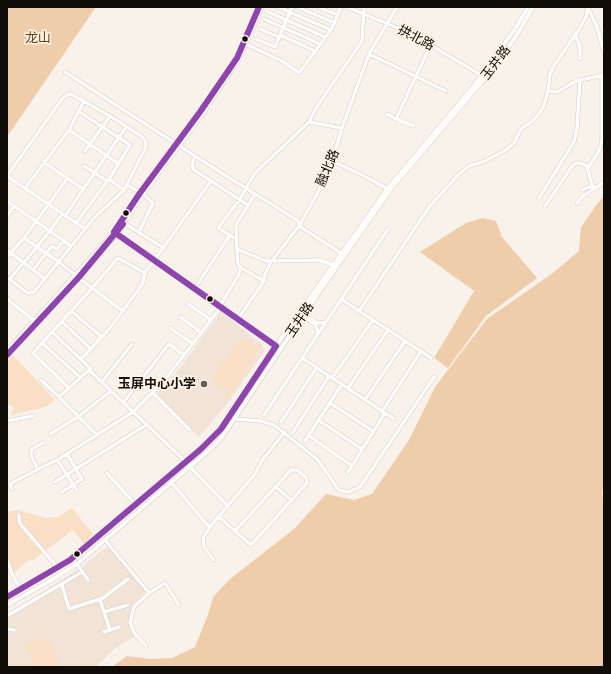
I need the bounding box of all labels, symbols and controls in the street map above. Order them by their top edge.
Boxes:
street label: 拱北路 [395,22,437,54]
park label: 龙山 [25,30,51,46]
unlabelled marker [240,34,250,44]
street label: 玉井路 [478,43,514,83]
street label: 融北路 [313,147,343,189]
unlabelled marker [121,208,131,218]
unlabelled marker [205,294,215,304]
street label: 玉井路 [283,299,317,341]
place label: 玉屏中心小学 [118,376,196,392]
marker: 玉屏中心小学 [199,379,209,389]
unlabelled marker [72,549,82,559]

